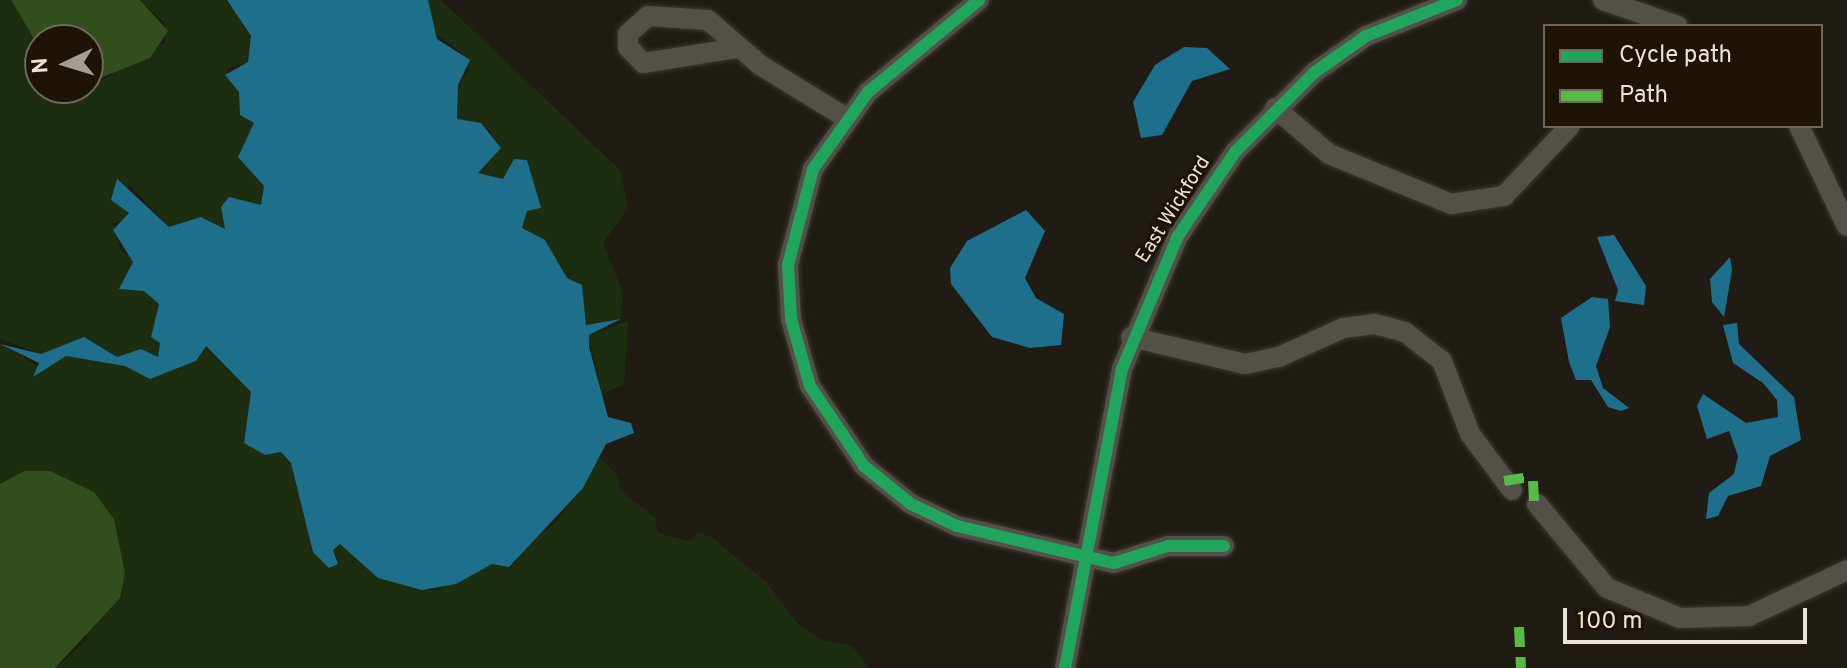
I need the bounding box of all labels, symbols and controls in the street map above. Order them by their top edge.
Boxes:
north arrow [24,24,104,104]
legend [1543,24,1823,128]
text: Cycle path [1619,41,1732,71]
text: N [28,57,56,74]
text: Path [1619,81,1668,111]
street label: East Wickford [1132,152,1216,268]
scale bar [1567,592,1811,642]
text: 100 m [1577,607,1643,637]

